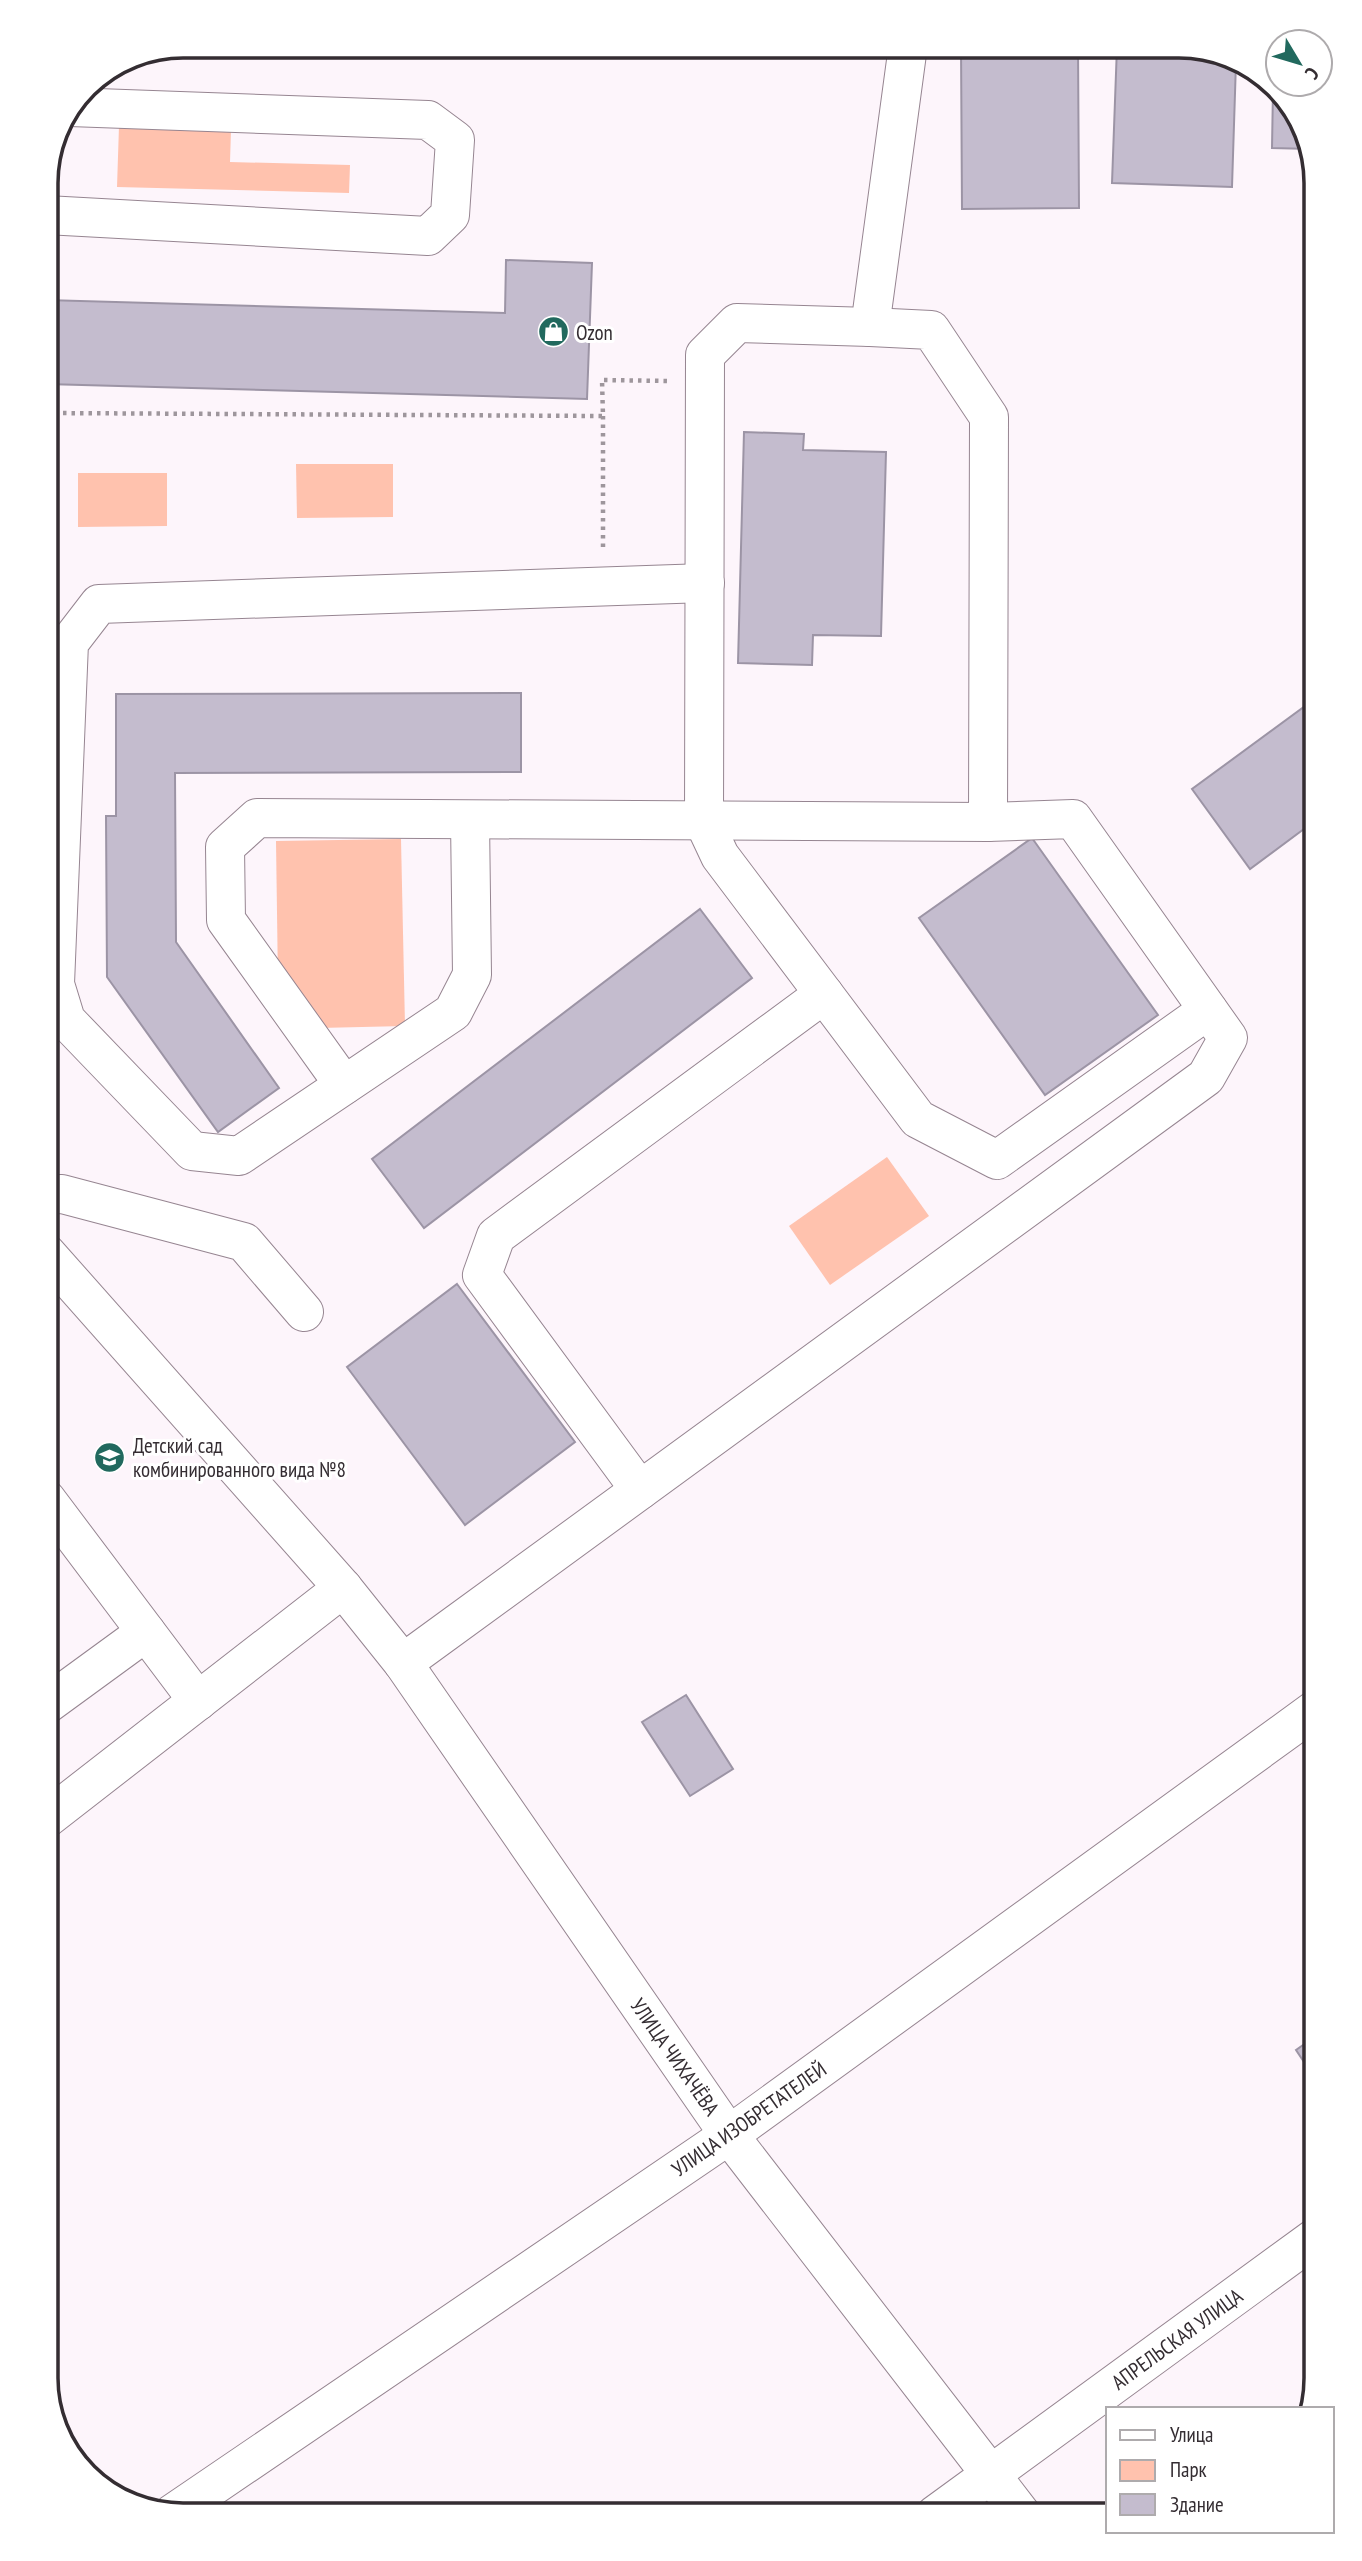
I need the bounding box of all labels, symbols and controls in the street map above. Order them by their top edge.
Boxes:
north arrow [1264,28,1334,98]
text: С [1300,63,1325,85]
shop icon: Ozon [536,315,570,349]
place label: Ozon [576,319,613,346]
place label: Детский сад комбинированного вида №8 [133,1432,346,1483]
school or university icon: Детский сад комбинированного вида №8 [93,1440,127,1474]
street label: УЛИЦА ЧИХАЧЁВА [625,1993,725,2121]
street label: УЛИЦА ИЗОБРЕТАТЕЛЕЙ [666,2056,832,2182]
street label: АПРЕЛЬСКАЯ УЛИЦА [1106,2282,1248,2396]
legend [1106,2407,1334,2533]
text: Улица [1170,2421,1213,2448]
text: Парк [1170,2456,1207,2483]
text: Здание [1170,2491,1224,2518]

